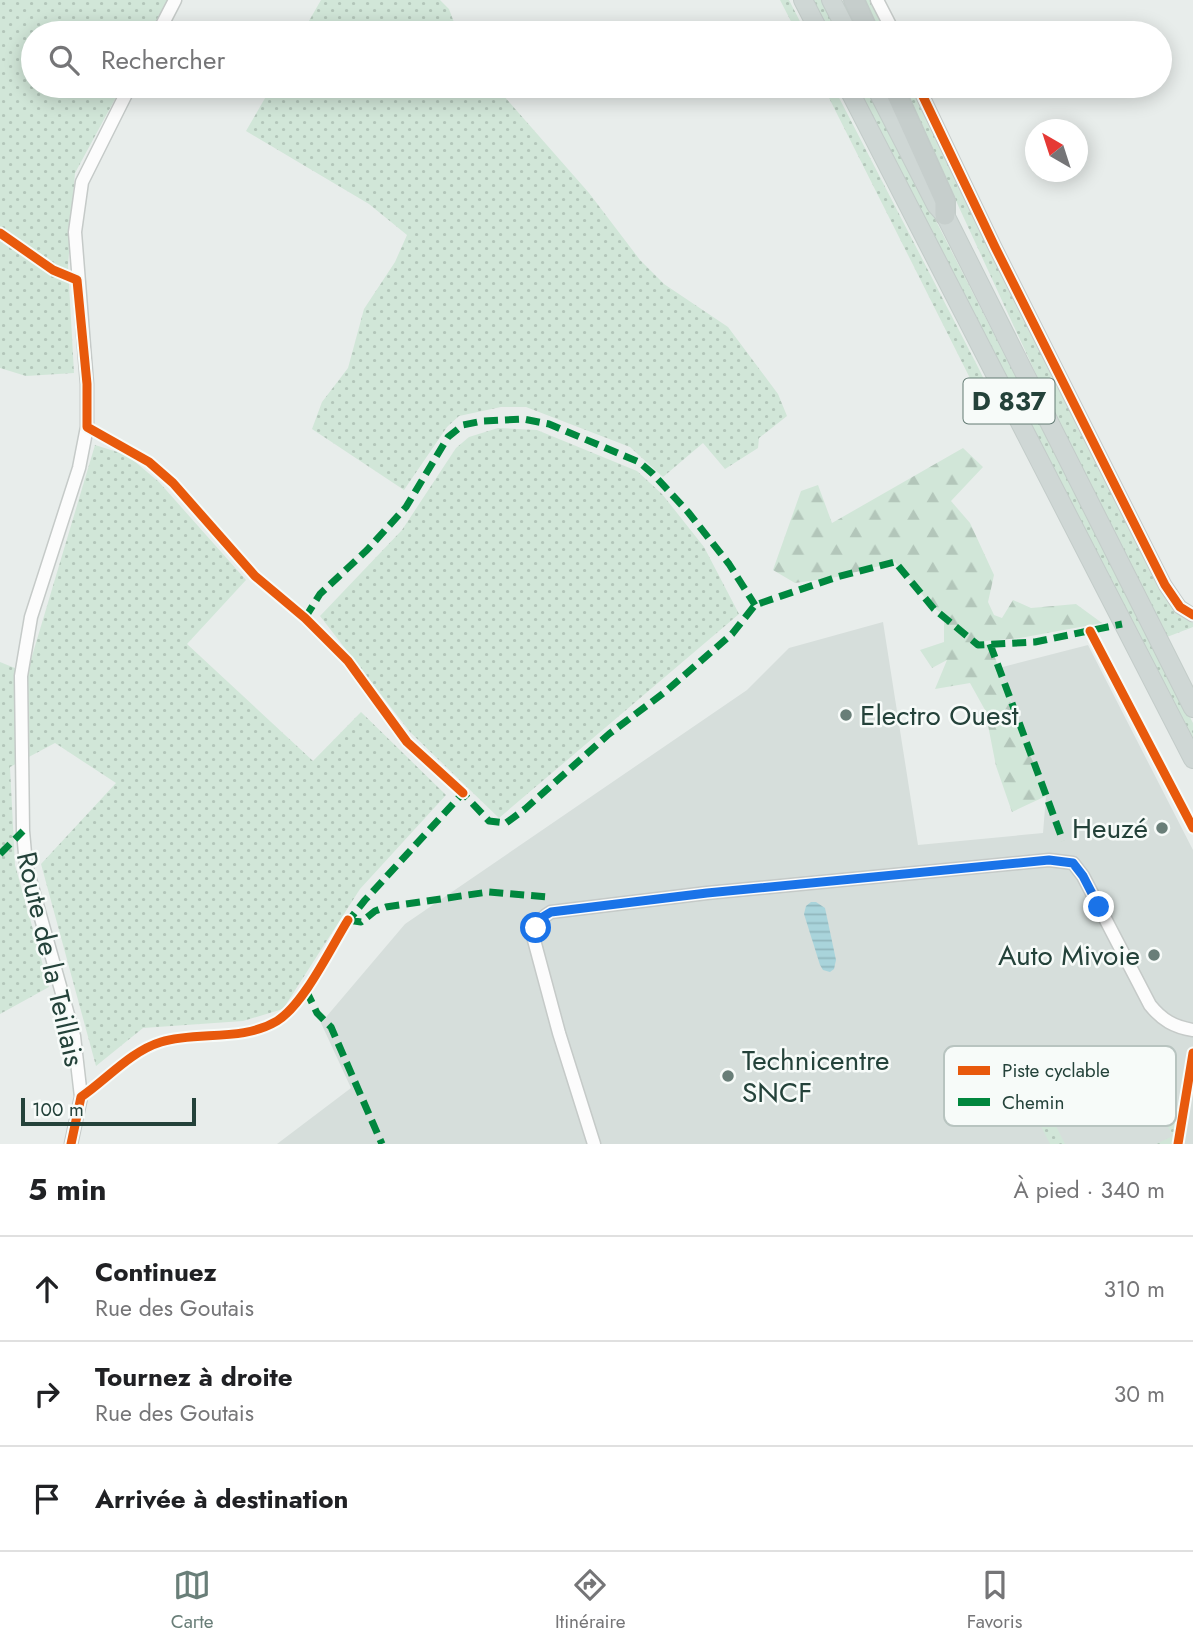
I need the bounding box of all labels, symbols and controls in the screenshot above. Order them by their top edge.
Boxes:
search box [21,21,1172,98]
icon: search [45,41,83,79]
text: Rechercher [101,41,225,79]
north arrow [1025,119,1088,182]
road number: D 837 [964,378,1054,424]
place label: Electro Ouest [860,695,1019,736]
marker: Electro Ouest [838,707,854,723]
place label: Heuzé [1072,808,1148,849]
marker: Heuzé [1154,820,1170,836]
street label: Route de la Teillais [6,848,95,1070]
route end [1083,891,1114,922]
route start [520,912,551,943]
place label: Auto Mivoie [998,935,1140,976]
marker: Auto Mivoie [1146,947,1162,963]
place label: Technicentre SNCF [742,1040,890,1113]
legend [944,1046,1176,1126]
text: Piste cyclable [1002,1057,1110,1084]
marker: Technicentre SNCF [720,1068,736,1084]
text: Chemin [1002,1089,1065,1116]
scale bar [21,1095,196,1127]
text: 100 m [32,1096,84,1123]
text: 5 min [28,1168,106,1211]
text: À pied · 340 m [1014,1173,1165,1207]
text: Continuez [95,1253,217,1291]
icon: ahead [28,1270,66,1308]
text: 310 m [1103,1272,1165,1306]
text: Rue des Goutais [95,1291,254,1325]
text: Tournez à droite [95,1358,293,1396]
icon: right [28,1375,66,1413]
text: 30 m [1114,1377,1165,1411]
text: Rue des Goutais [95,1396,254,1430]
icon: arrive [28,1480,66,1518]
text: Arrivée à destination [95,1480,348,1518]
tab: Carte [171,1566,214,1635]
tab: Itinéraire [555,1566,626,1635]
tab: Favoris [967,1566,1022,1635]

